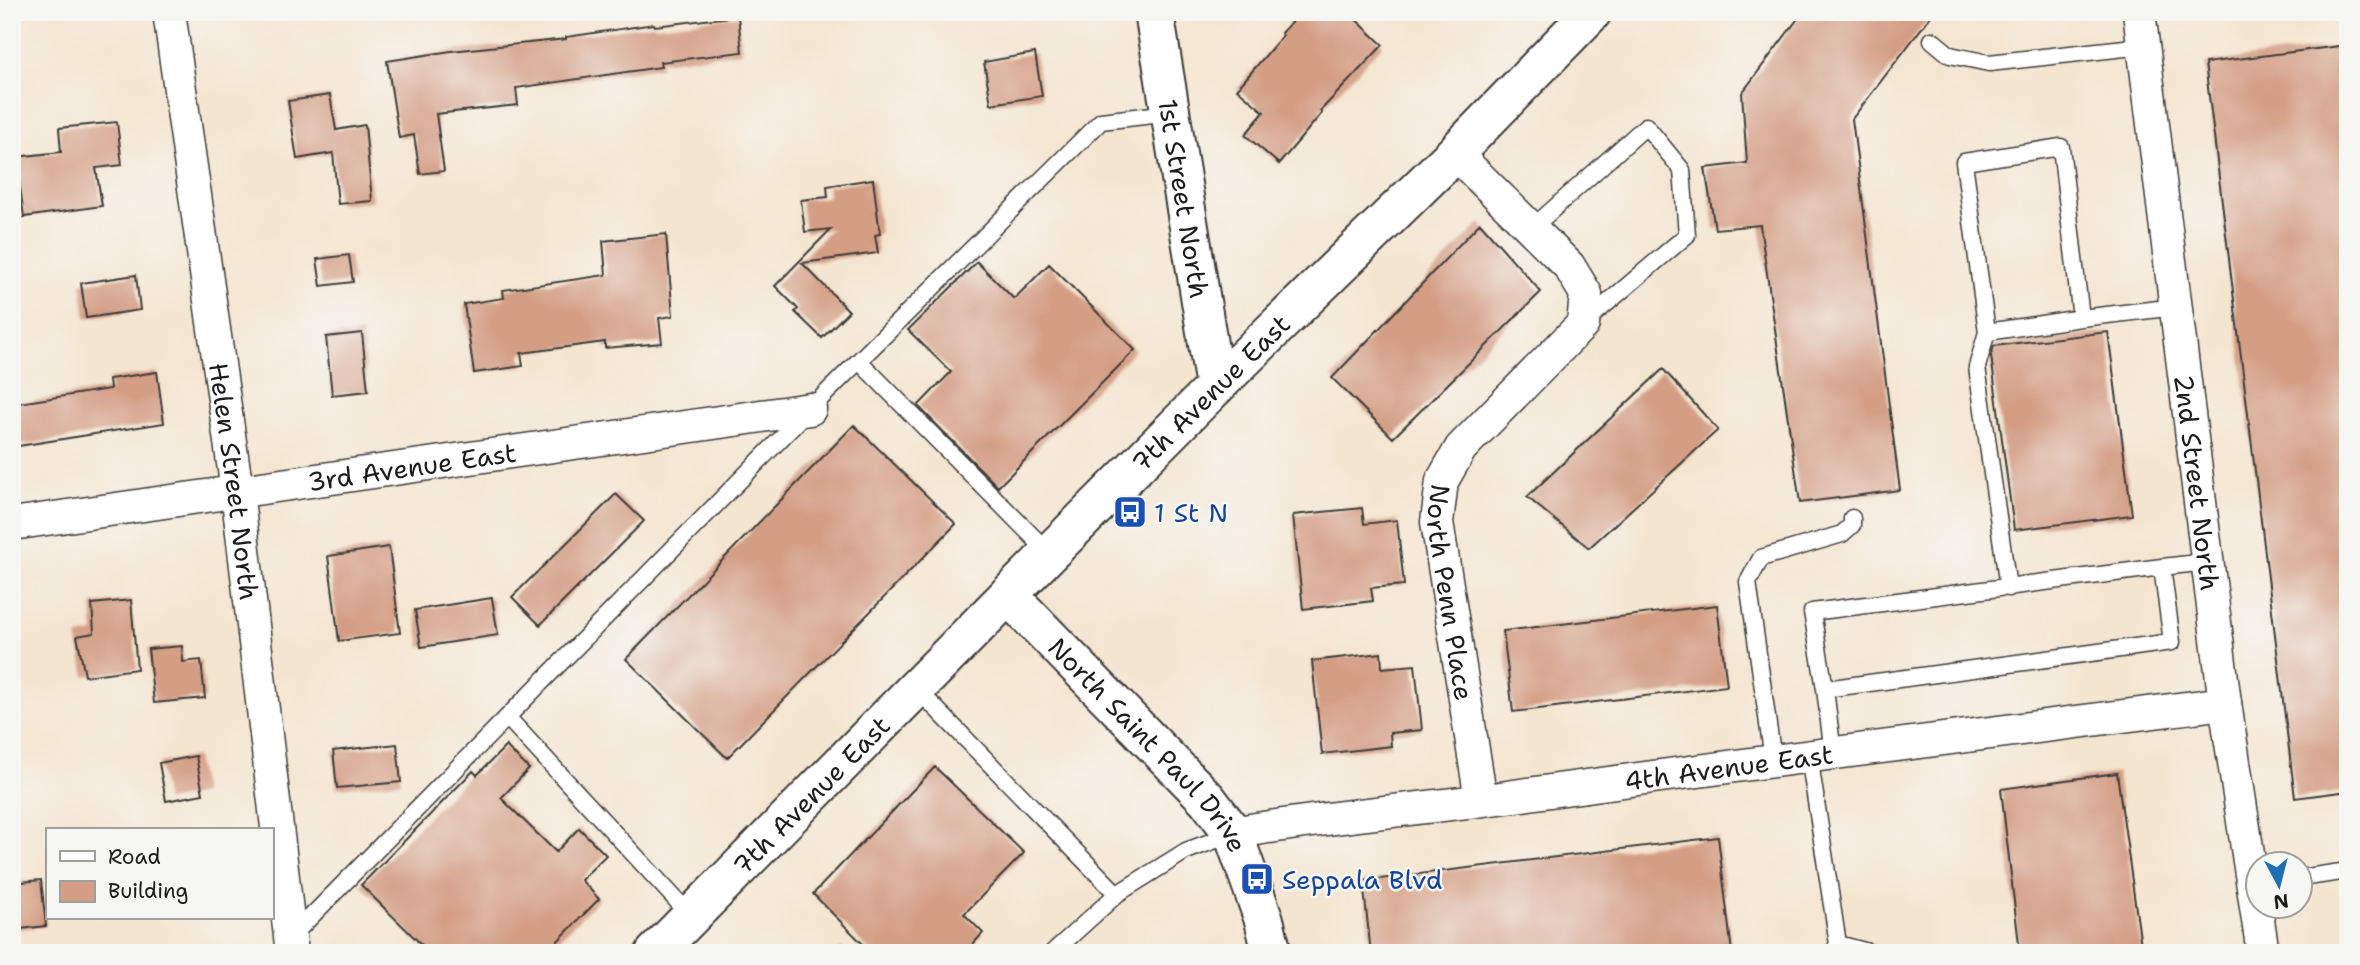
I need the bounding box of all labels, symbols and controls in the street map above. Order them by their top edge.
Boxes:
street label: 1st Street North [1151,96,1218,301]
street label: 7th Avenue East [1123,306,1297,479]
street label: Helen Street North [201,360,267,602]
street label: 2nd Street North [2167,372,2228,592]
street label: 3rd Avenue East [305,434,518,499]
street label: North Penn Place [1419,482,1482,703]
bus stop icon: 1 St N [1111,493,1149,531]
place label: 1 St N [1154,495,1228,530]
street label: North Saint Paul Drive [1041,630,1256,857]
street label: 7th Avenue East [725,708,897,882]
street label: 4th Avenue East [1622,736,1835,798]
legend [46,828,273,920]
text: Road [108,843,161,871]
north arrow [2244,850,2314,920]
bus stop icon: Seppala Blvd [1238,860,1276,898]
place label: Seppala Blvd [1282,862,1442,897]
text: Building [108,877,188,905]
text: N [2272,888,2290,915]

